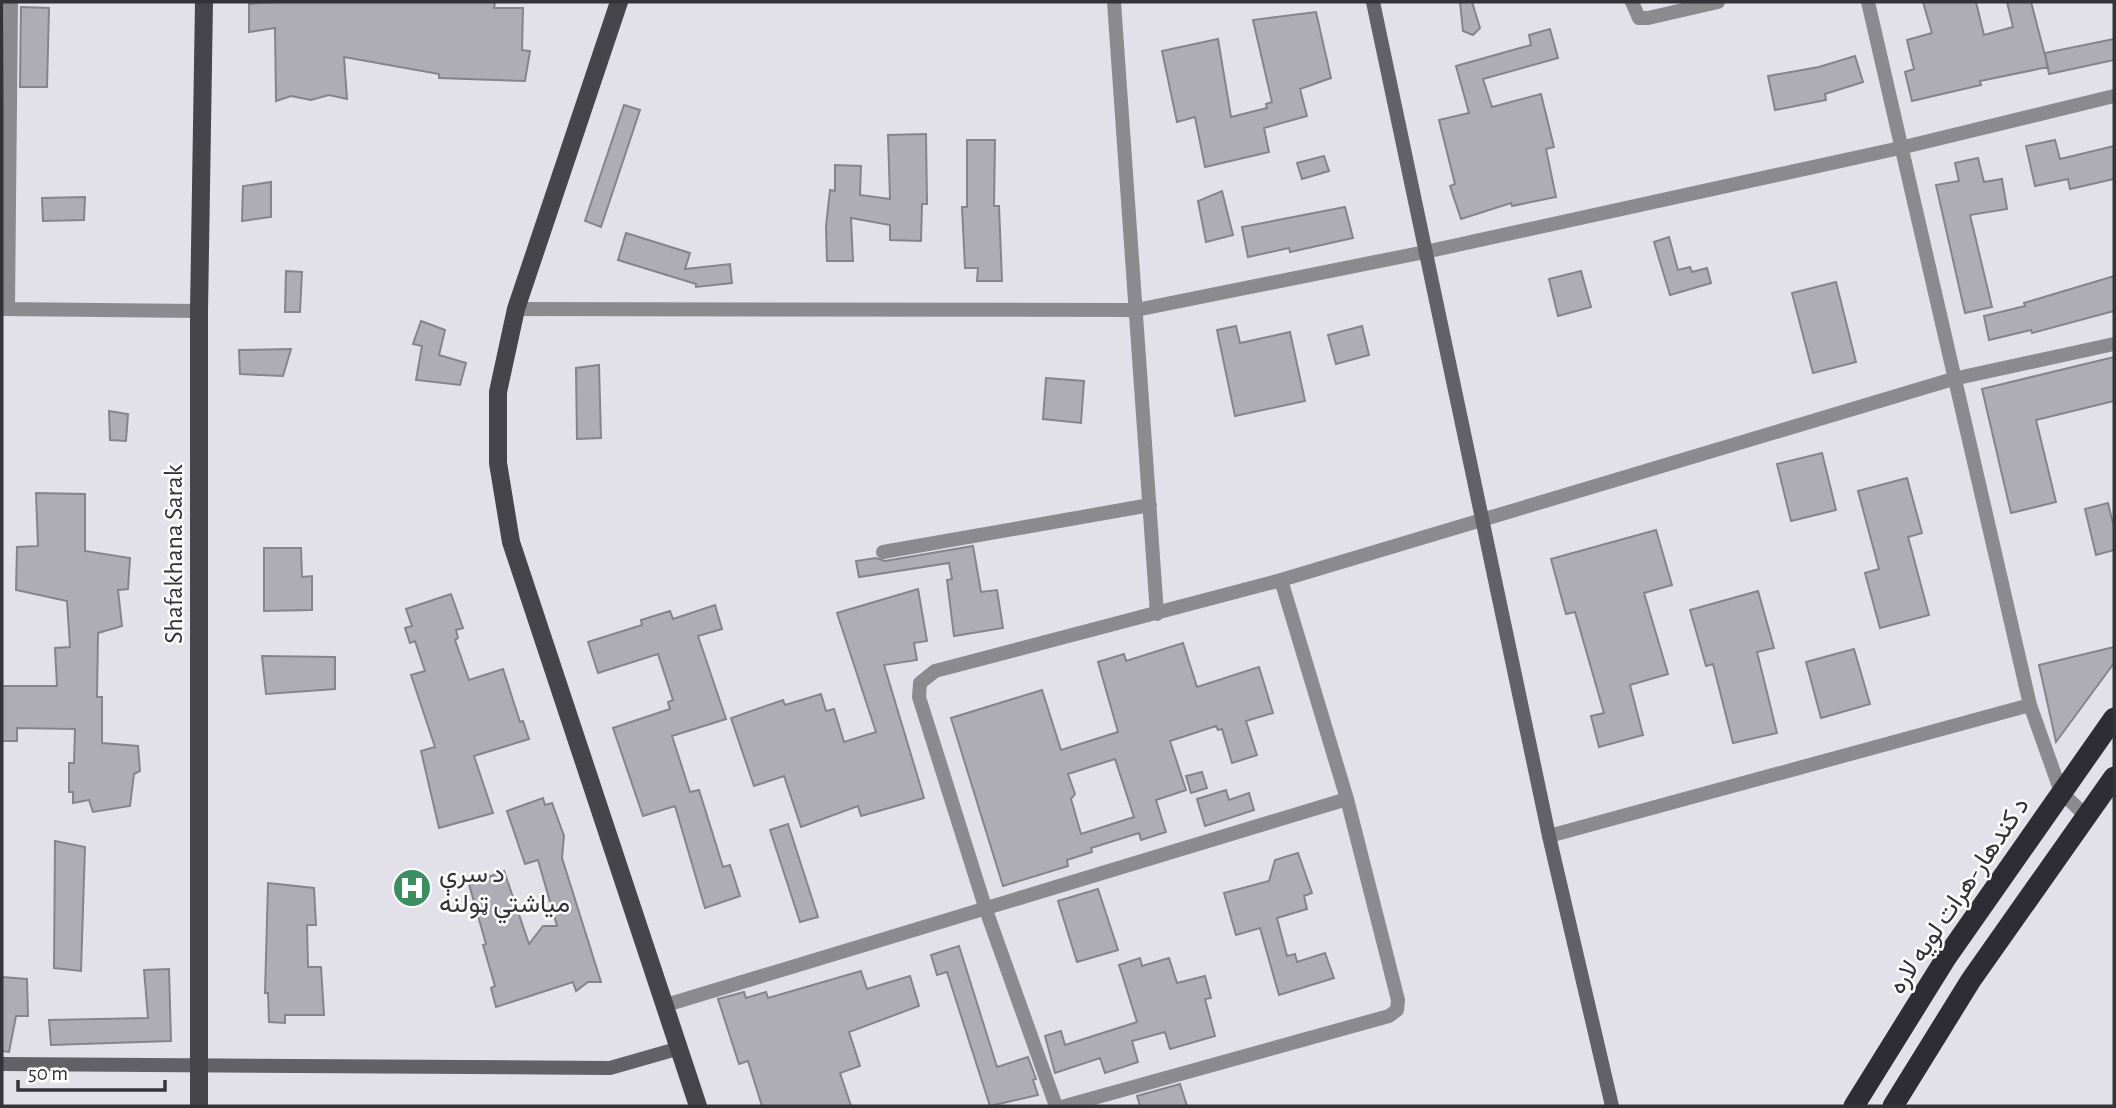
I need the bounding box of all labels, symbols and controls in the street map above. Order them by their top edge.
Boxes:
street label: Shafakhana Sarak [161,464,187,644]
street label: د کندهار-هرات لويه لاره [1884,793,2036,1000]
place label: د سرې مياشتي ټولنه [439,861,570,924]
hospital icon: د سرې مياشتي ټولنه [391,867,433,909]
scale bar [18,1048,164,1092]
text: 50 m [28,1063,68,1084]

